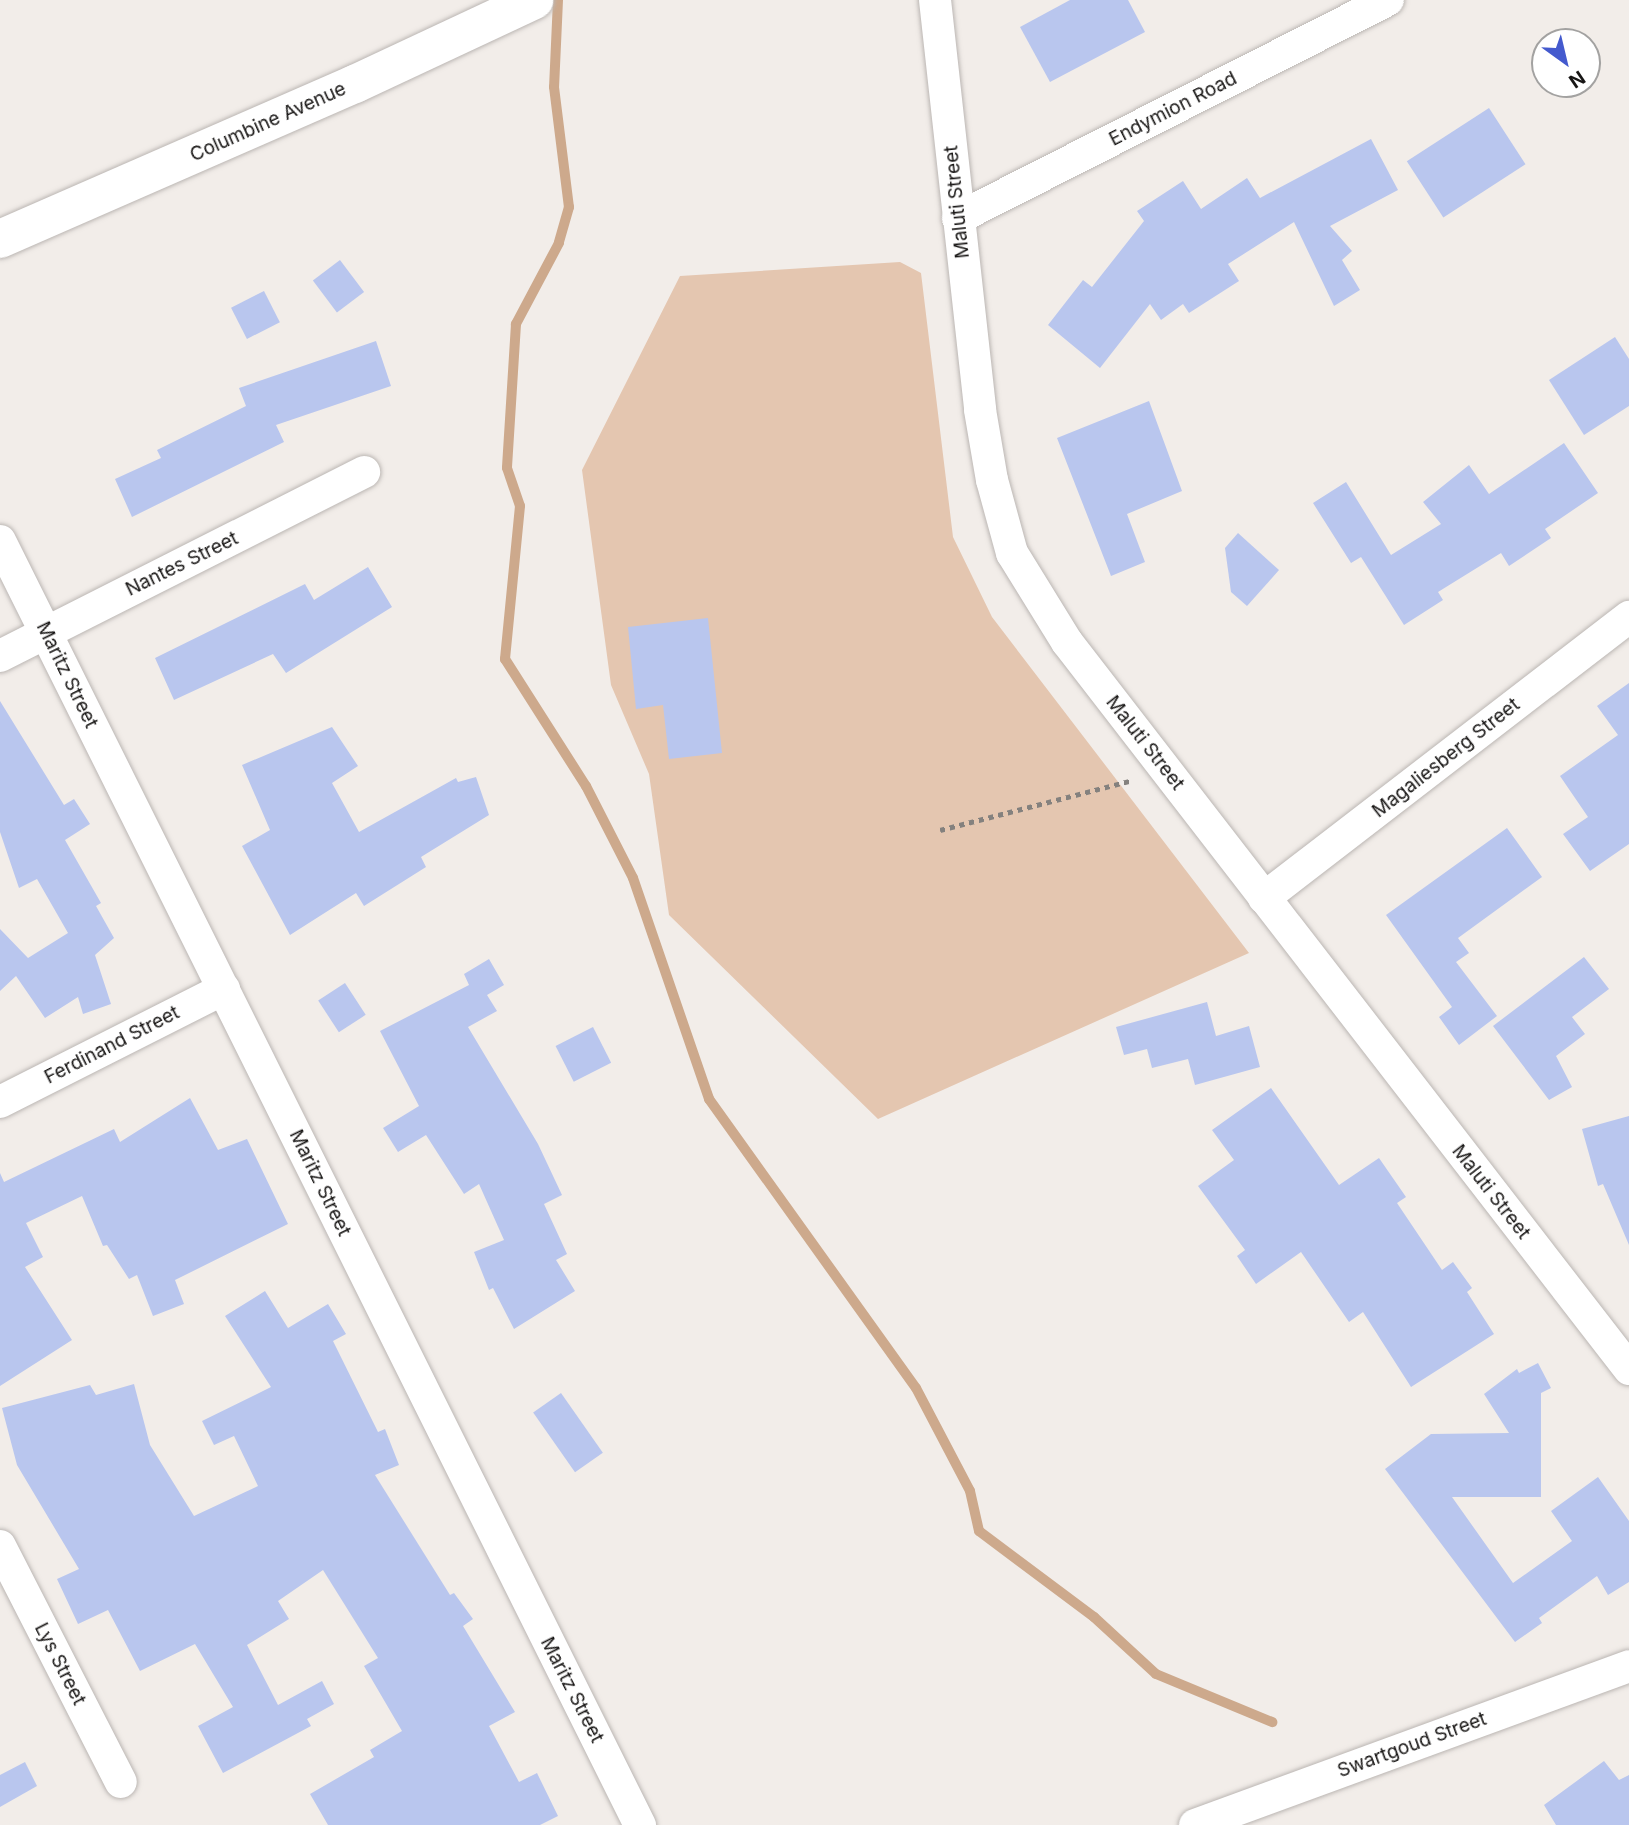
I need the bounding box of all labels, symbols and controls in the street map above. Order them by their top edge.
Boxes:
north arrow [1531,28,1601,98]
text: N [1564,66,1589,93]
street label: Endymion Road [1105,67,1241,151]
street label: Columbine Avenue [186,77,350,167]
street label: Maluti Street [940,144,974,260]
street label: Nantes Street [122,527,242,601]
street label: Maritz Street [31,618,103,732]
street label: Maluti Street [1101,691,1189,795]
street label: Magaliesberg Street [1368,693,1524,823]
street label: Ferdinand Street [41,1001,183,1089]
street label: Maritz Street [284,1126,356,1240]
street label: Maluti Street [1447,1140,1535,1244]
street label: Lys Street [30,1619,90,1709]
street label: Maritz Street [536,1633,608,1747]
street label: Swartgoud Street [1334,1707,1490,1783]

